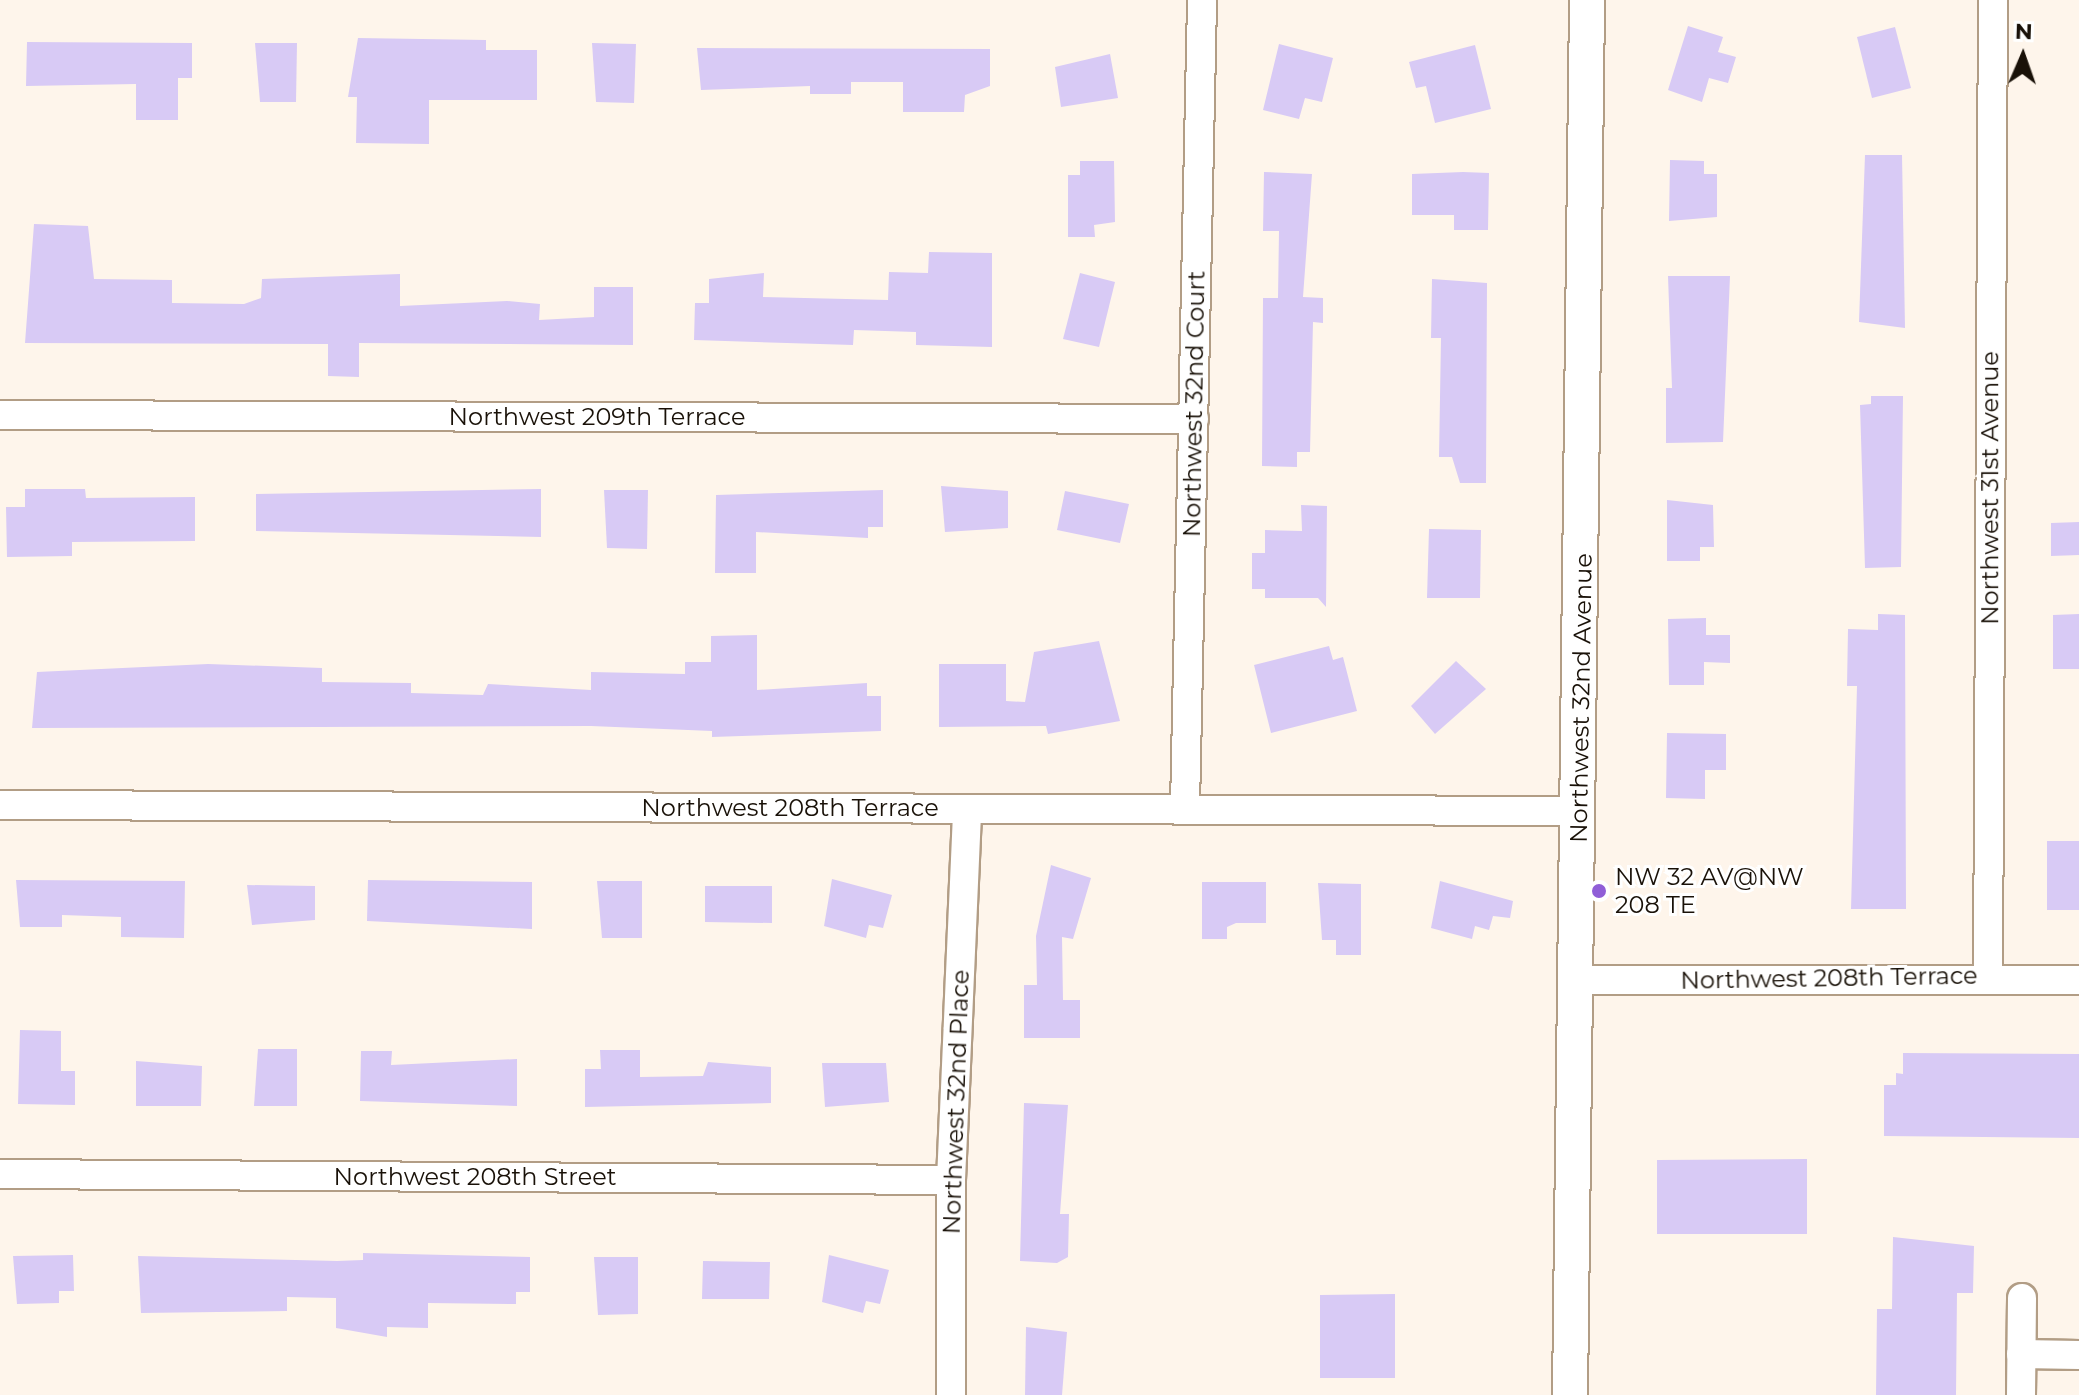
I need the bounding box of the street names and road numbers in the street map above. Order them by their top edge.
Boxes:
street label: Northwest 32nd Court [1177,271,1211,537]
street label: Northwest 31st Avenue [1976,351,2004,625]
street label: Northwest 209th Terrace [449,403,745,431]
street label: Northwest 32nd Avenue [1564,553,1598,843]
street label: Northwest 208th Terrace [641,794,939,822]
street label: Northwest 208th Terrace [1680,961,1978,995]
street label: Northwest 32nd Place [937,969,975,1235]
street label: Northwest 208th Street [334,1163,616,1191]

